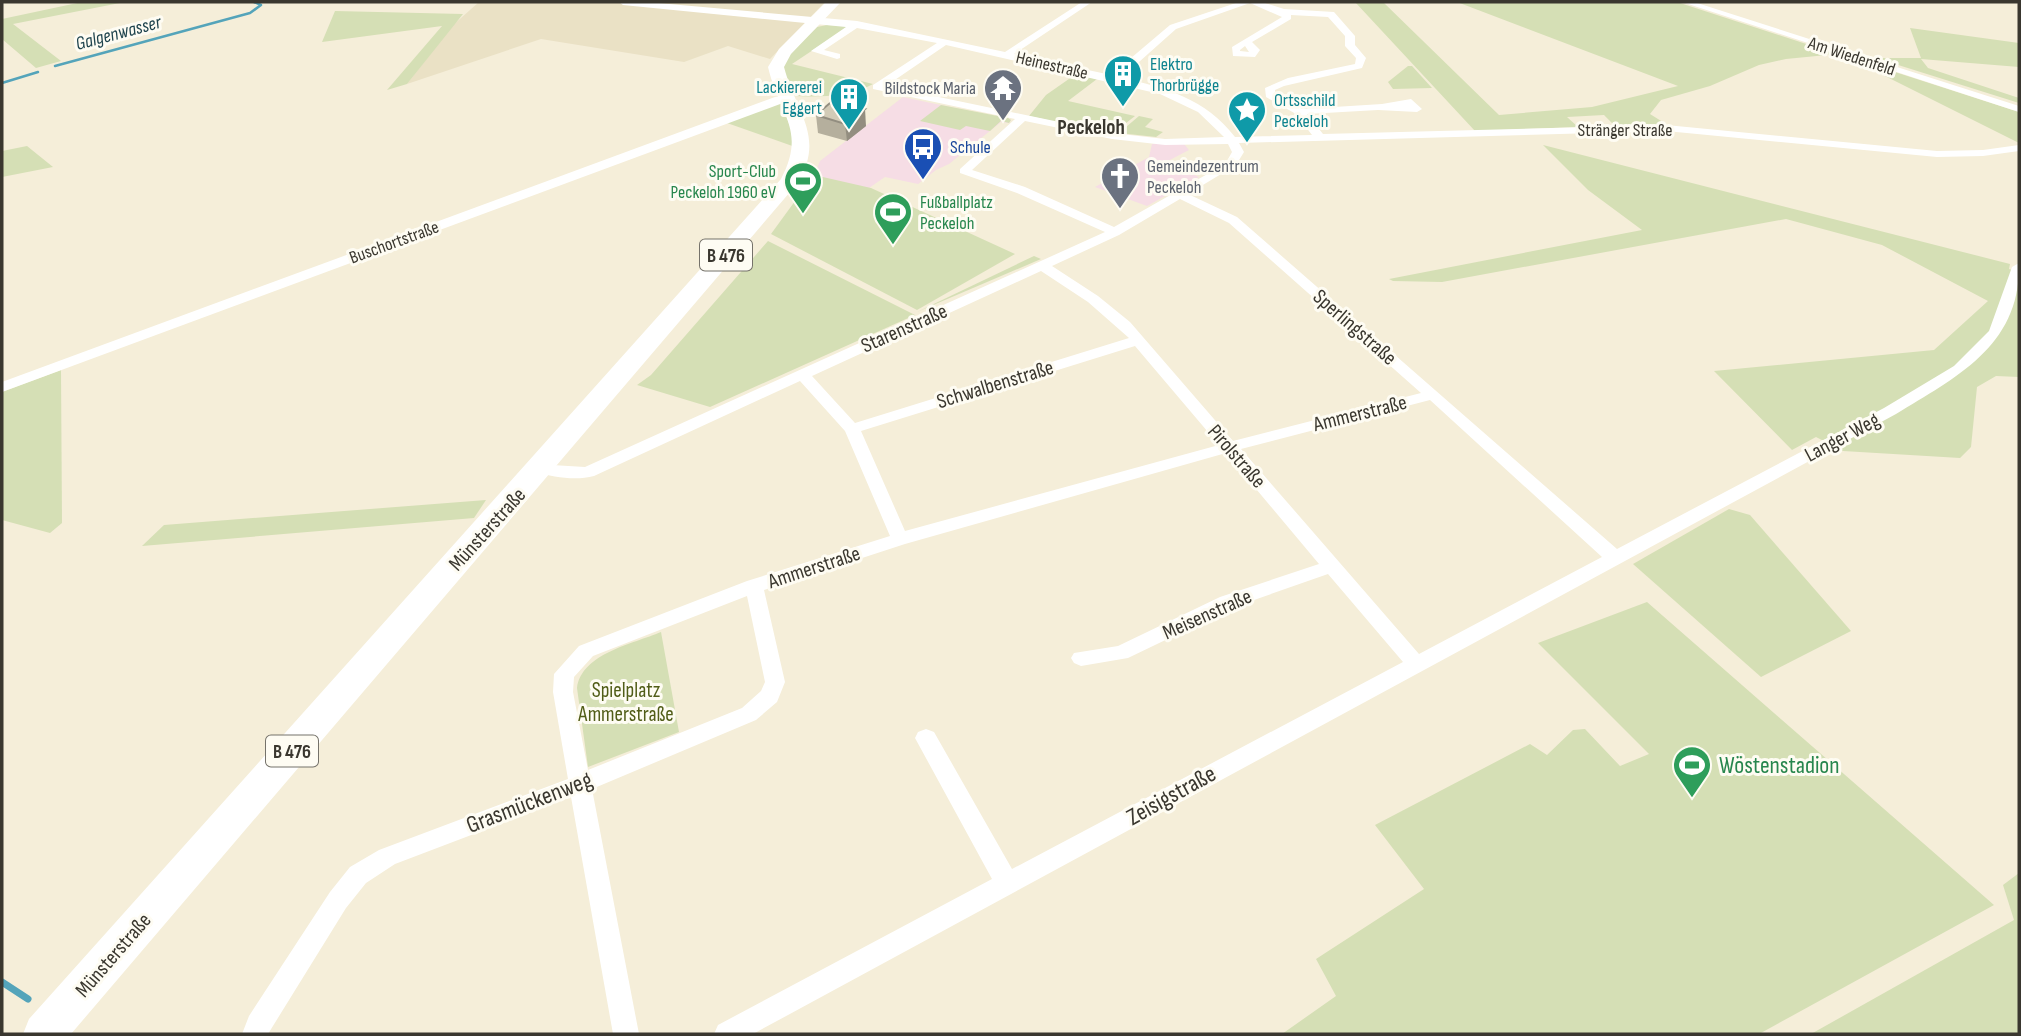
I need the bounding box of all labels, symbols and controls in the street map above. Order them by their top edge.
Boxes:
water label: Galgenwasser [73,11,164,56]
street label: Am Wiedenfeld [1805,32,1898,80]
street label: Heinestraße [1014,47,1090,84]
building icon: Elektro Thorbrügge [1102,53,1144,108]
place label: Elektro Thorbrügge [1150,54,1219,96]
temple icon: Bildstock Maria [982,67,1024,122]
building icon: Lackiererei Eggert [828,76,870,131]
place label: Lackiererei Eggert [756,77,822,119]
place label: Bildstock Maria [885,78,976,99]
place icon: Ortsschild Peckeloh [1226,89,1268,144]
place label: Ortsschild Peckeloh [1274,90,1335,132]
district label: Peckeloh [1057,115,1125,140]
street label: Stränger Straße [1578,120,1672,141]
bus stop icon: Schule [902,126,944,181]
place label: Schule [950,137,991,158]
church icon: Gemeindezentrum Peckeloh [1099,155,1141,210]
place label: Gemeindezentrum Peckeloh [1147,156,1259,198]
sports icon: Sport-Club Peckeloh 1960 eV [782,160,824,215]
place label: Sport-Club Peckeloh 1960 eV [670,161,776,203]
sports icon: Fußballplatz Peckeloh [872,191,914,246]
place label: Fußballplatz Peckeloh [920,192,993,234]
street label: Buschortstraße [347,217,442,268]
road number: B 476 [700,240,752,270]
street label: Sperlingstraße [1308,284,1402,371]
street label: Starenstraße [857,298,951,358]
street label: Schwalbenstraße [934,355,1057,414]
street label: Ammerstraße [1310,390,1409,437]
street label: Langer Weg [1801,407,1884,468]
street label: Pirolstraße [1202,419,1271,493]
street label: Münsterstraße [444,483,531,576]
street label: Ammerstraße [764,541,863,594]
street label: Meisenstraße [1159,584,1256,645]
park label: Spielplatz Ammerstraße [577,678,674,727]
road number: B 476 [266,736,318,766]
sports icon: Wöstenstadion [1671,744,1713,799]
place label: Wöstenstadion [1719,751,1840,780]
street label: Zeisigstraße [1122,759,1221,832]
street label: Grasmückenweg [462,765,596,840]
street label: Münsterstraße [70,908,157,1002]

